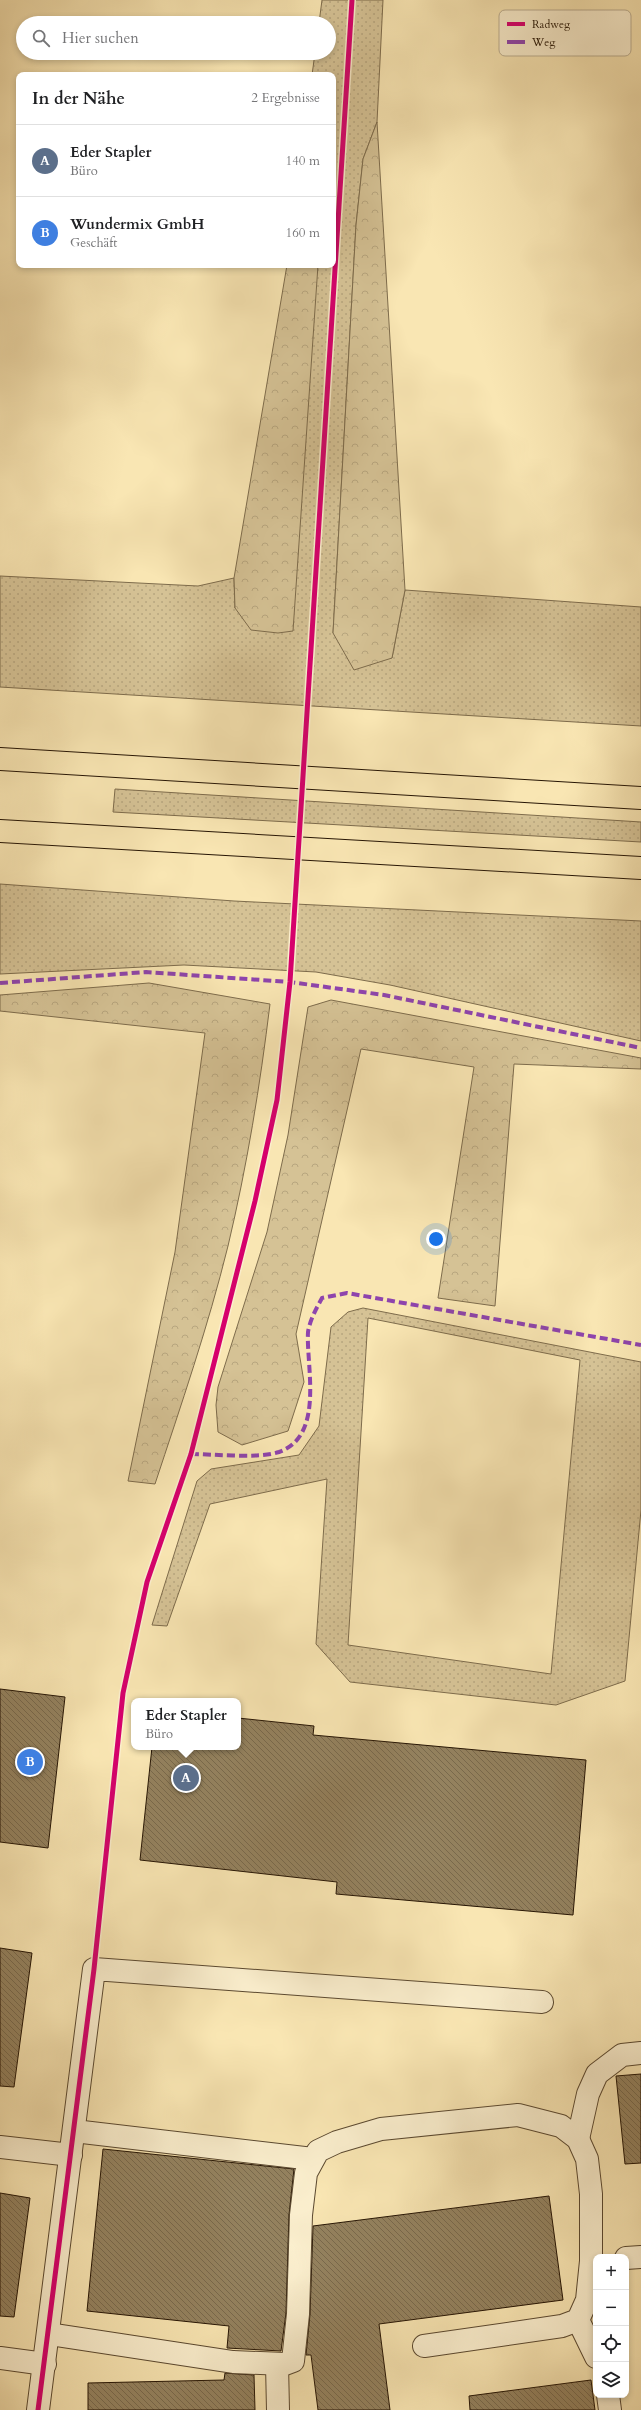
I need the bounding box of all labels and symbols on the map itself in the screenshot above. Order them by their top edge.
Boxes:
legend [499,10,631,56]
text: Radweg [532,17,571,32]
text: Weg [531,35,556,50]
your location [426,1229,446,1249]
pin: B [17,1747,43,1777]
pin: A [173,1763,199,1793]

